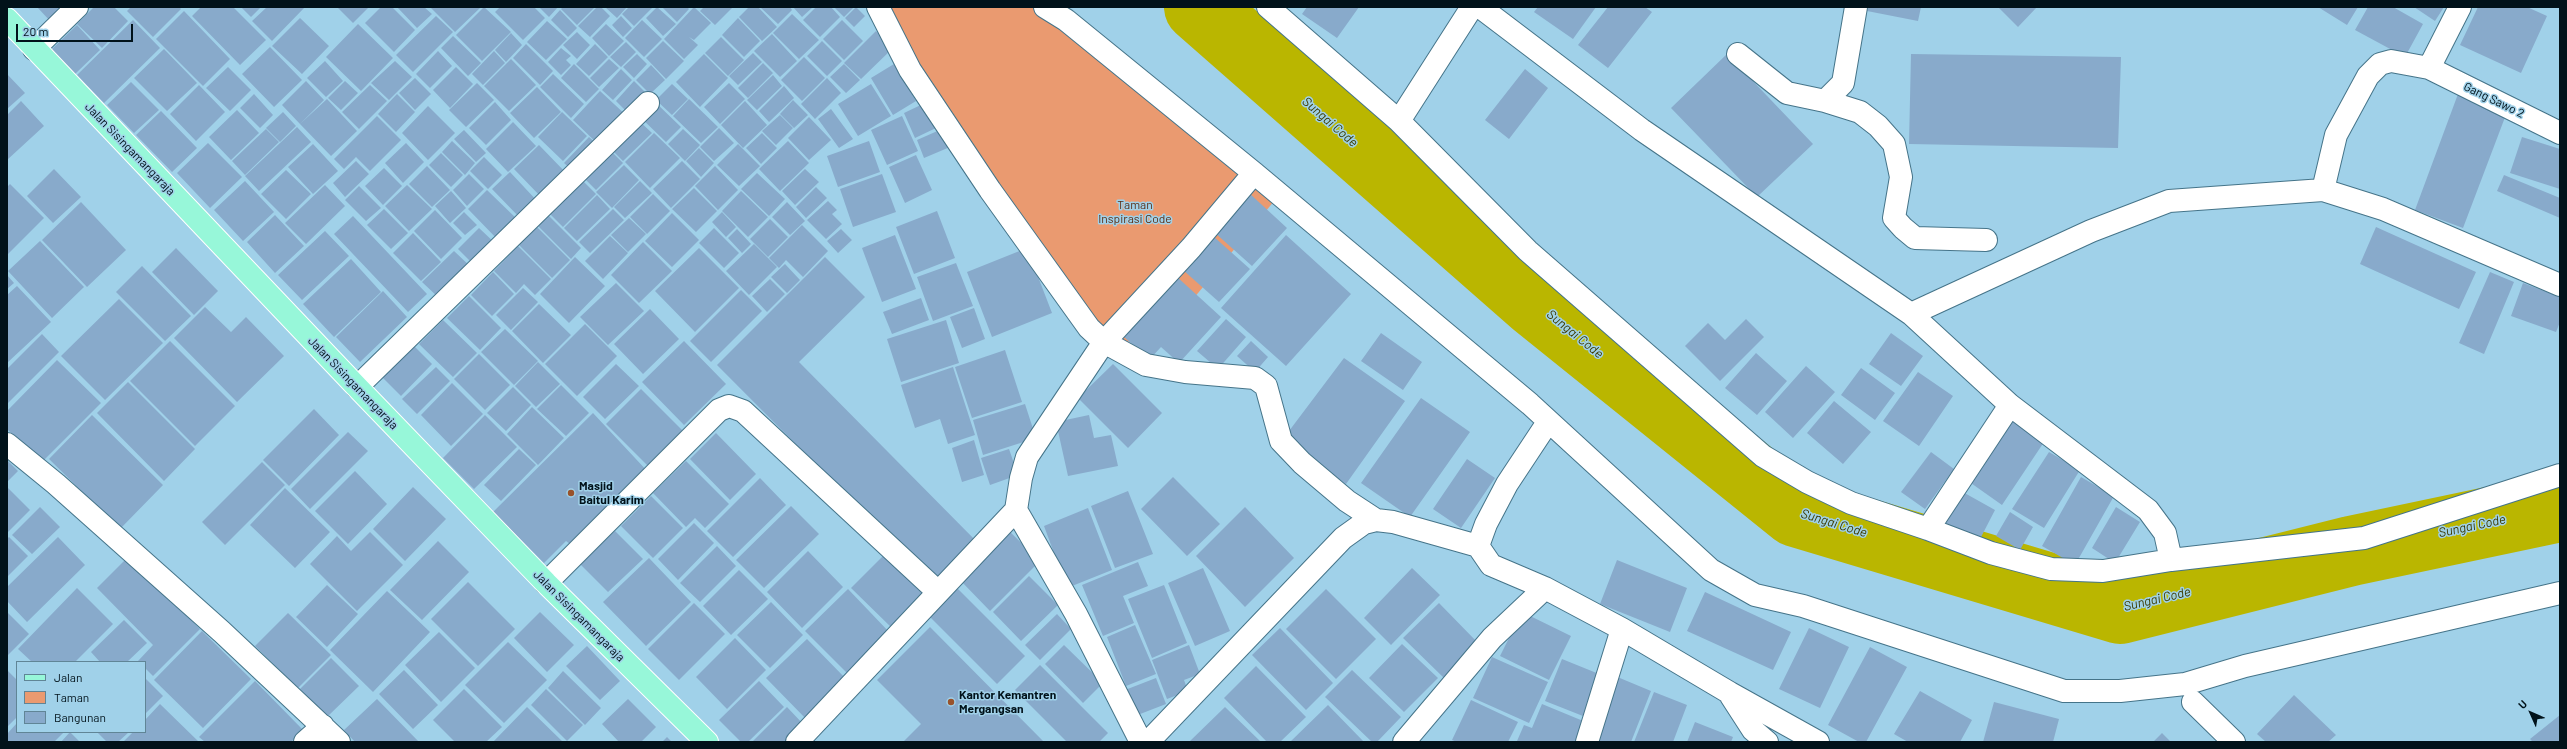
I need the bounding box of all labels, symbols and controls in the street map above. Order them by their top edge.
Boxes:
scale bar [18,16,135,42]
text: 20 m [23,24,49,38]
street label: Gang Sawo 2 [2461,79,2527,121]
water label: Sungai Code [1299,94,1361,150]
street label: Jalan Sisingamangaraja [82,100,178,198]
park label: Taman Inspirasi Code [1098,198,1172,226]
water label: Sungai Code [1544,306,1606,362]
street label: Jalan Sisingamangaraja [305,334,401,432]
place label: Masjid Baitul Karim [579,479,644,507]
marker: Masjid Baitul Karim [566,488,576,498]
water label: Sungai Code [1799,506,1869,540]
water label: Sungai Code [2437,511,2507,541]
street label: Jalan Sisingamangaraja [530,567,628,665]
water label: Sungai Code [2122,584,2192,614]
legend [16,661,146,733]
text: Jalan [54,670,82,684]
place label: Kantor Kemantren Mergangsan [959,688,1056,716]
text: Taman [54,690,89,704]
north arrow [2511,693,2551,733]
marker: Kantor Kemantren Mergangsan [946,697,956,707]
text: U [2515,697,2529,711]
text: Bangunan [54,710,106,724]

